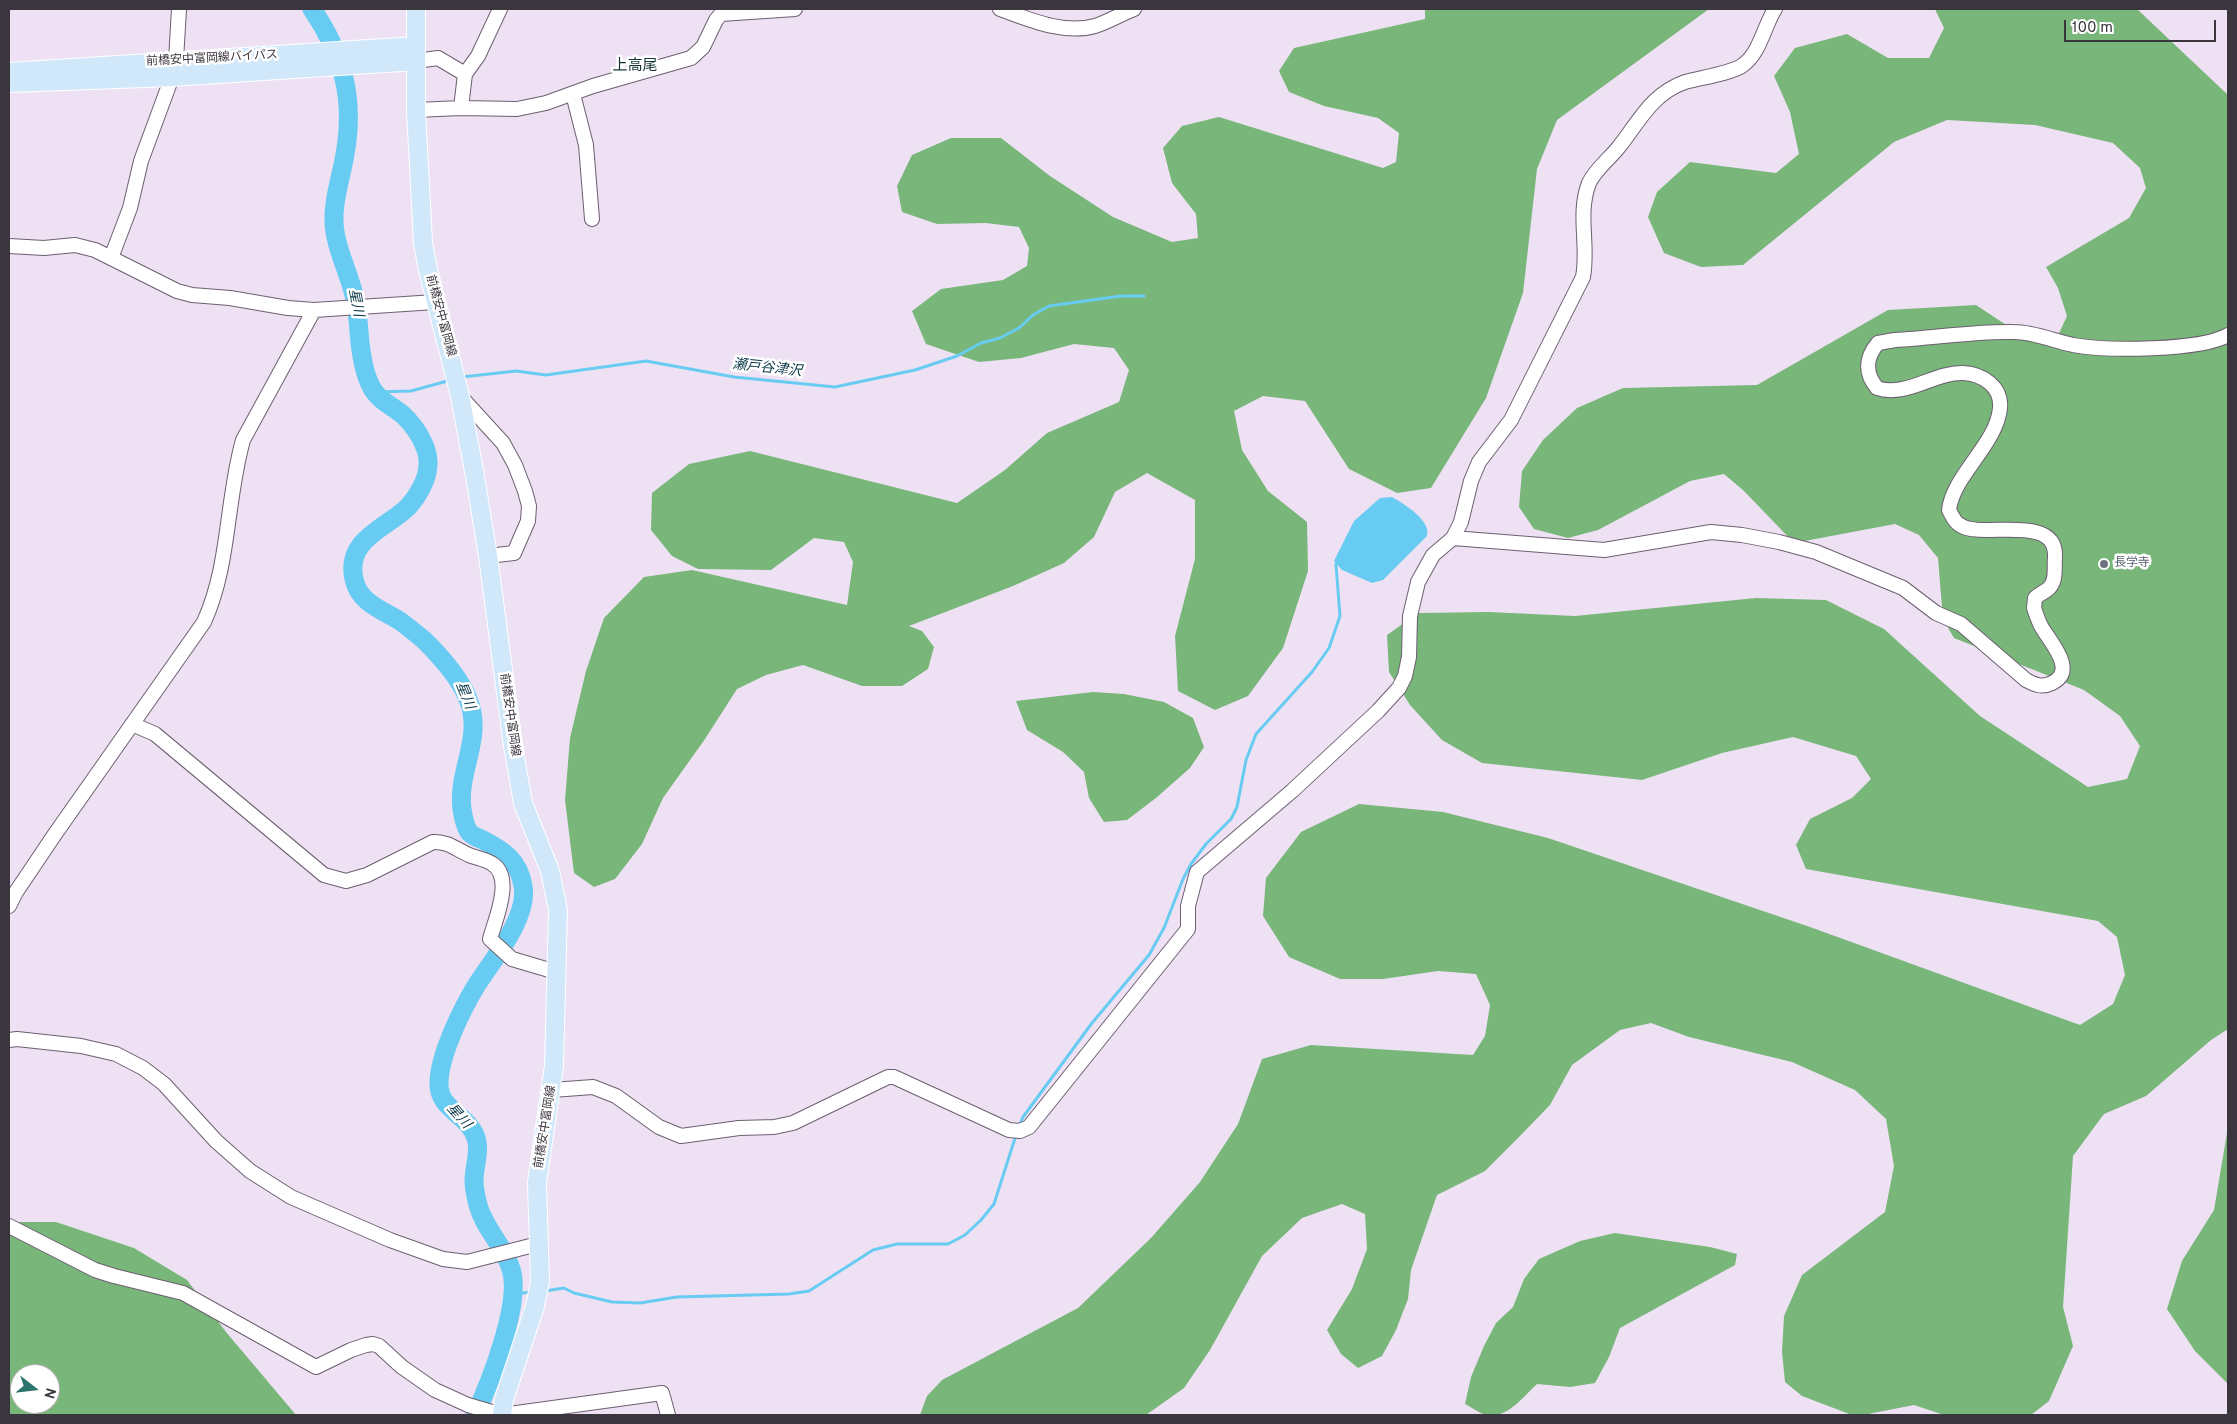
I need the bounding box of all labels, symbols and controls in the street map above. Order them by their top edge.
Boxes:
scale bar [2067,10,2220,42]
text: 100 m [2072,19,2113,38]
street label: 前橋安中富岡線バイパス [146,48,278,70]
district label: 上高尾 [613,58,657,76]
street label: 前橋安中富岡線 [422,274,458,358]
water label: 星川 [344,288,366,318]
water label: 瀬戸谷津沢 [731,357,803,381]
place label: 長学寺 [2114,557,2150,571]
marker: 長学寺 [2098,558,2110,570]
street label: 前橋安中富岡線 [496,672,522,758]
water label: 星川 [451,680,477,712]
street label: 前橋安中富岡線 [532,1084,560,1170]
water label: 星川 [442,1101,474,1133]
north arrow [10,1364,60,1414]
text: N [39,1386,58,1400]

